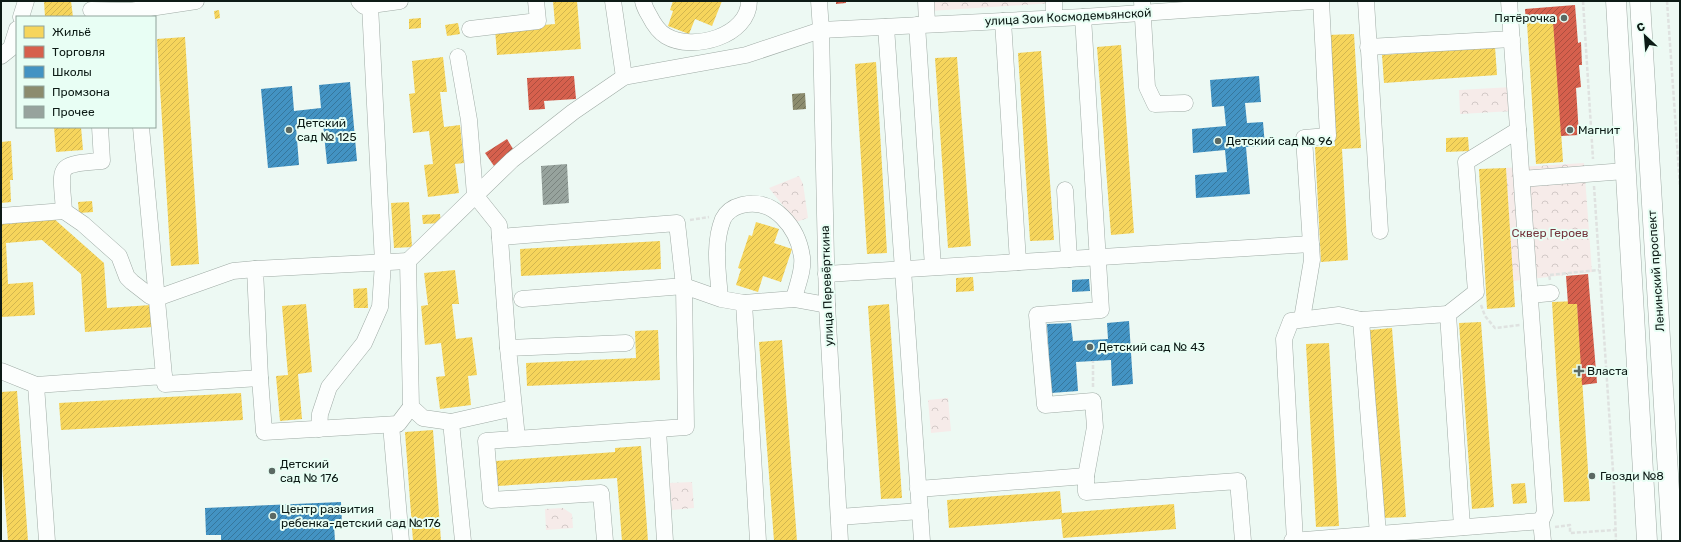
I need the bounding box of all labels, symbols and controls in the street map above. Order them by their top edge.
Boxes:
street label: улица Зои Космодемьянской [984,6,1152,28]
place label: Пятёрочка [1494,11,1556,25]
marker: Пятёрочка [1559,13,1569,23]
legend [16,16,156,128]
north arrow [1625,16,1665,56]
text: С [1635,20,1647,35]
text: Жильё [52,25,91,39]
text: Торговля [52,45,105,59]
text: Школы [52,65,92,79]
text: Промзона [52,85,110,99]
text: Прочее [52,105,95,119]
place label: Детский сад № 125 [297,116,357,144]
place label: Магнит [1578,123,1620,137]
marker: Детский сад № 125 [284,125,294,135]
marker: Магнит [1565,125,1575,135]
place label: Детский сад № 96 [1226,134,1332,148]
marker: Детский сад № 96 [1213,136,1223,146]
street label: Ленинский проспект [1645,210,1667,332]
street label: улица Перевёрткина [818,225,836,347]
park label: Сквер Героев [1512,226,1589,240]
place label: Детский сад № 43 [1098,340,1205,354]
marker: Детский сад № 43 [1085,342,1095,352]
place label: Власта [1587,364,1628,378]
marker: Власта [1574,366,1584,376]
place label: Детский сад № 176 [280,457,338,485]
marker: Детский сад № 176 [267,466,277,476]
place label: Гвозди №8 [1600,469,1664,483]
marker: Гвозди №8 [1587,471,1597,481]
place label: Центр развития ребенка-детский сад №176 [281,502,441,530]
marker: Центр развития ребенка-детский сад №176 [268,511,278,521]

